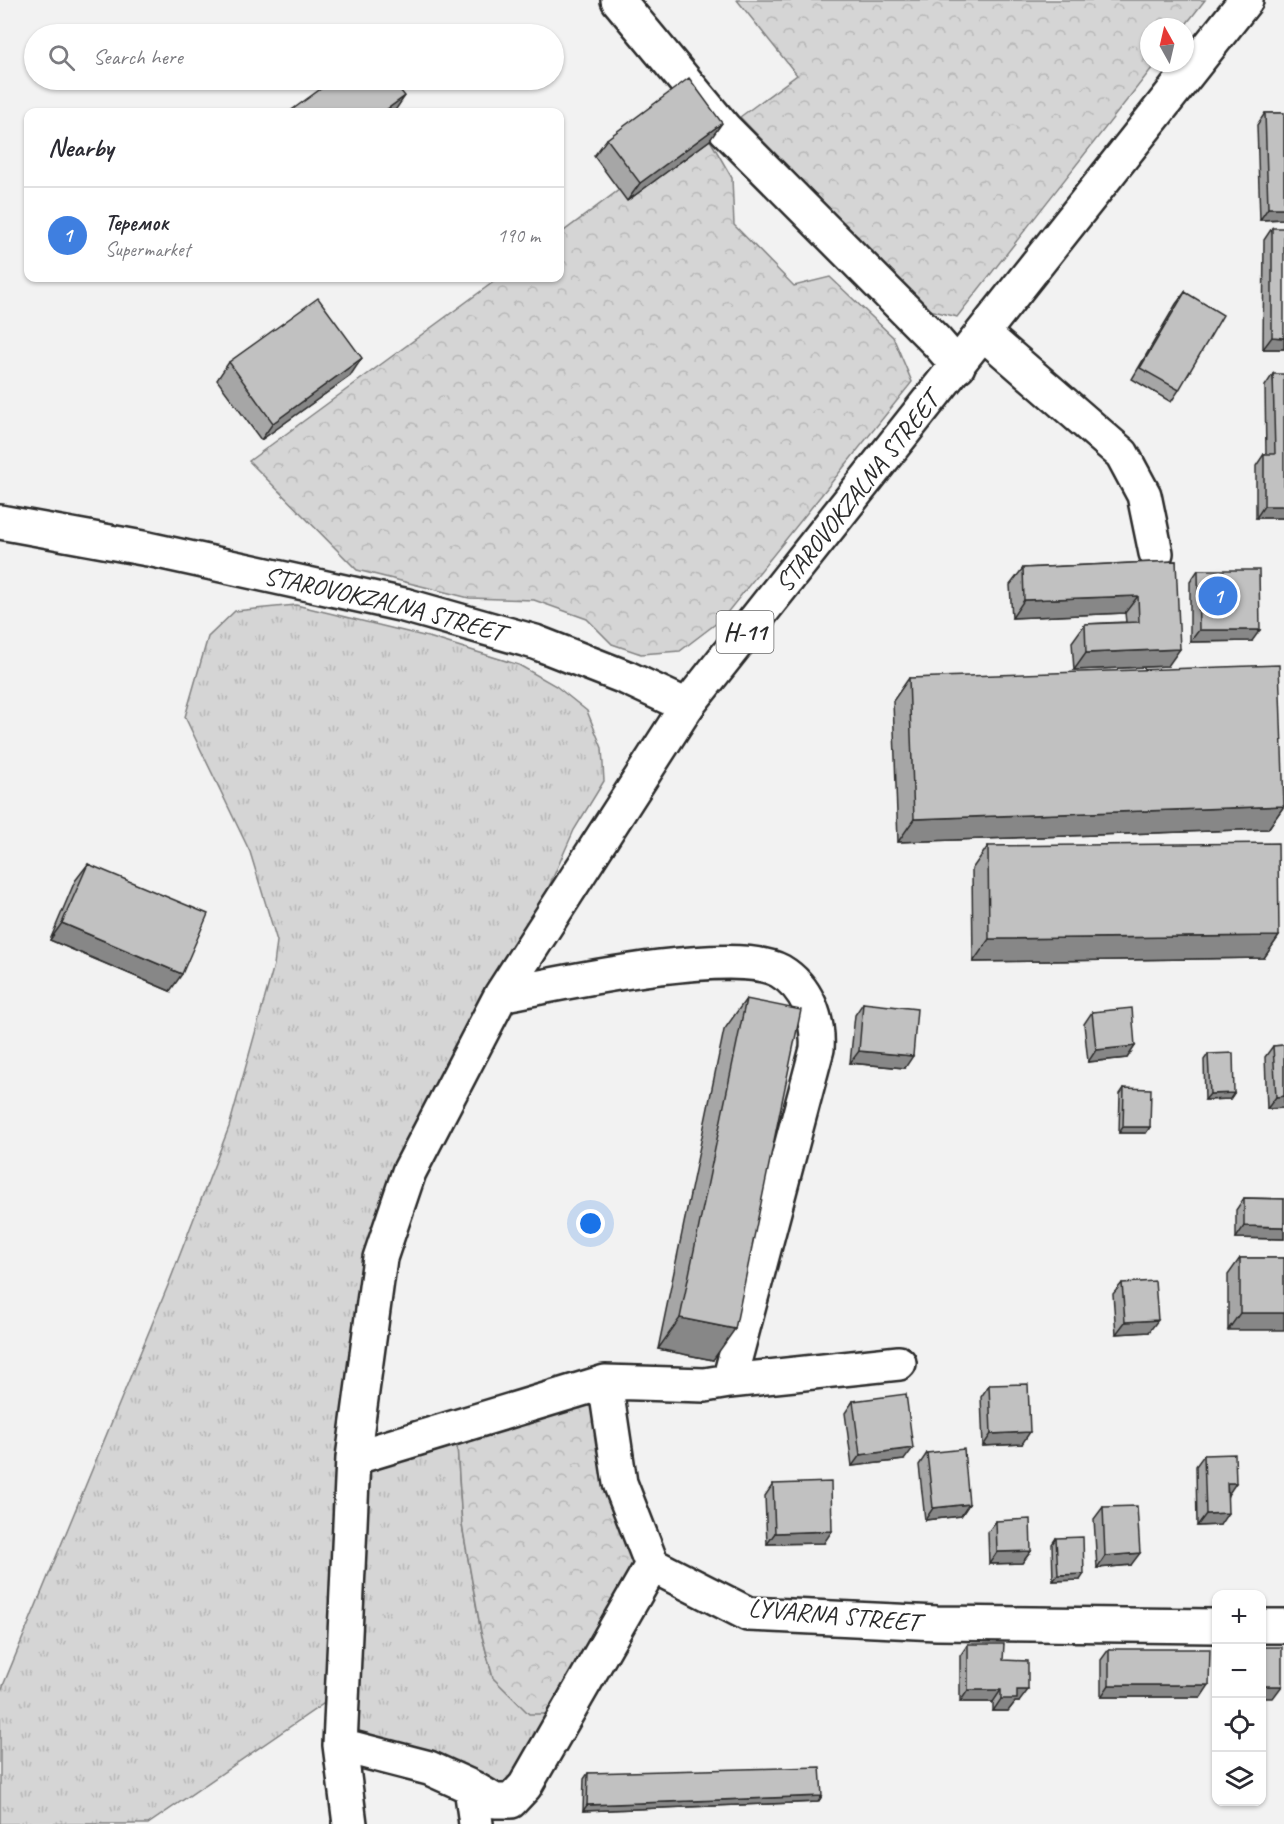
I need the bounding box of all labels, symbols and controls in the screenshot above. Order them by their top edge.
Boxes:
north arrow [1140,18,1194,72]
search box [24,24,564,90]
icon: search [45,41,78,74]
text: Search here [93,43,183,71]
text: Nearby [48,131,113,164]
text: Теремок [105,209,169,237]
text: 1 [63,223,72,248]
text: 190 m [497,223,540,248]
text: Supermarket [105,237,190,262]
street label: STAROVOKZALNA STREET [767,379,950,598]
street label: STAROVOKZALNA STREET [261,558,515,651]
pin: 1 [1198,574,1238,618]
road number: Н-11 [716,611,774,653]
your location [576,1209,605,1238]
map controls [1212,1590,1266,1806]
button: + [1212,1590,1266,1644]
street label: LYVARNA STREET [747,1591,928,1640]
button: − [1212,1644,1266,1698]
button: locate [1212,1698,1266,1752]
button: layers [1212,1752,1266,1806]

